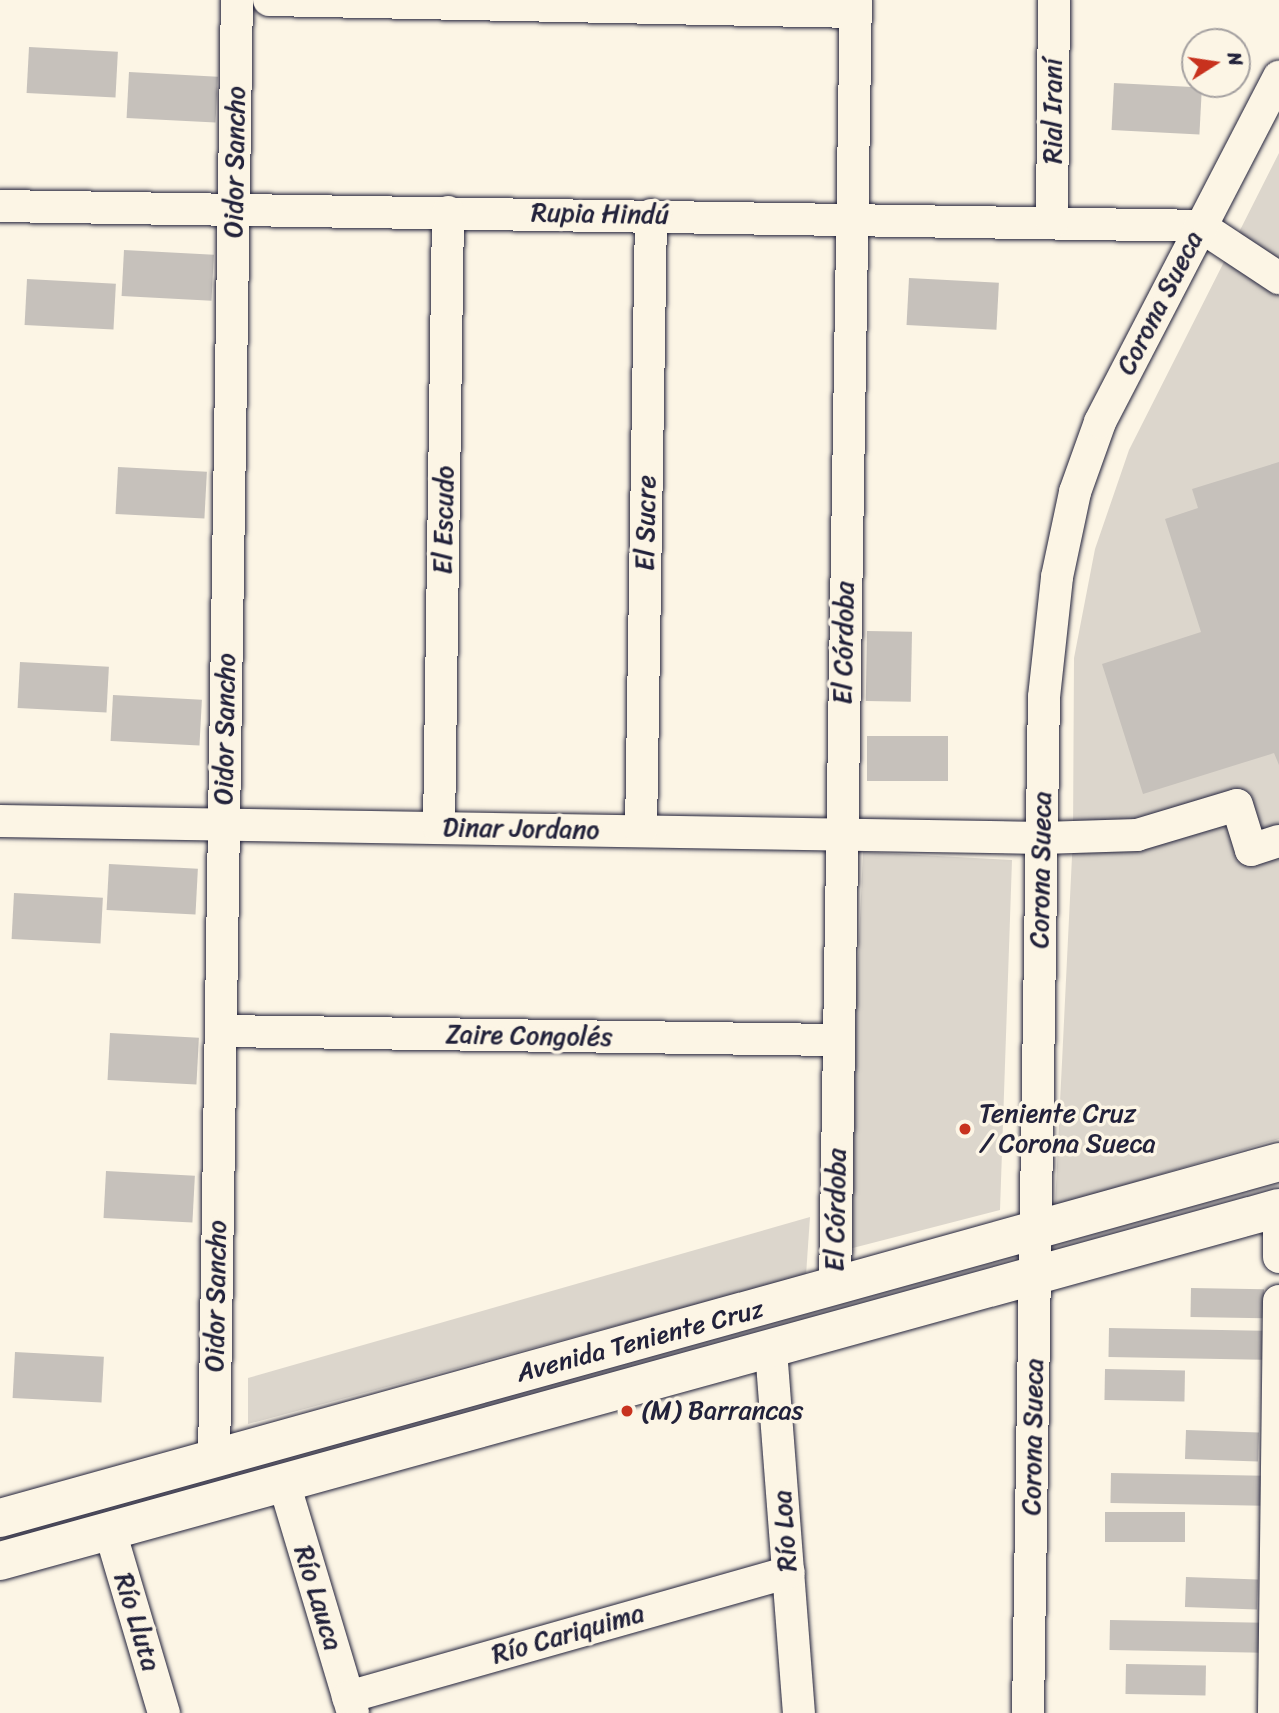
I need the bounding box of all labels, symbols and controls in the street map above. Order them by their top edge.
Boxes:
north arrow [1181,28,1251,98]
text: N [1218,49,1253,69]
street label: Rial Iraní [1037,58,1069,164]
street label: Oidor Sancho [218,86,252,238]
street label: Rupia Hindú [531,197,669,231]
street label: Corona Sueca [1111,226,1209,380]
street label: El Escudo [427,465,461,575]
street label: El Sucre [630,475,662,571]
street label: El Córdoba [827,581,861,705]
street label: Oidor Sancho [208,653,242,805]
street label: Corona Sueca [1024,791,1058,949]
street label: Dinar Jordano [442,812,600,846]
street label: Zaire Congolés [445,1019,613,1053]
place label: Teniente Cruz / Corona Sueca [979,1098,1155,1160]
marker: Teniente Cruz / Corona Sueca [957,1121,973,1137]
street label: El Córdoba [819,1148,853,1272]
street label: Oidor Sancho [199,1220,233,1372]
street label: Avenida Teniente Cruz [513,1293,767,1389]
street label: Corona Sueca [1016,1358,1050,1516]
place label: (M) Barrancas [641,1395,803,1427]
marker: (M) Barrancas [619,1403,635,1419]
street label: Río Loa [767,1489,803,1573]
street label: Río Lauca [287,1542,349,1654]
street label: Río Lluta [107,1569,167,1675]
street label: Río Cariquima [488,1597,648,1671]

